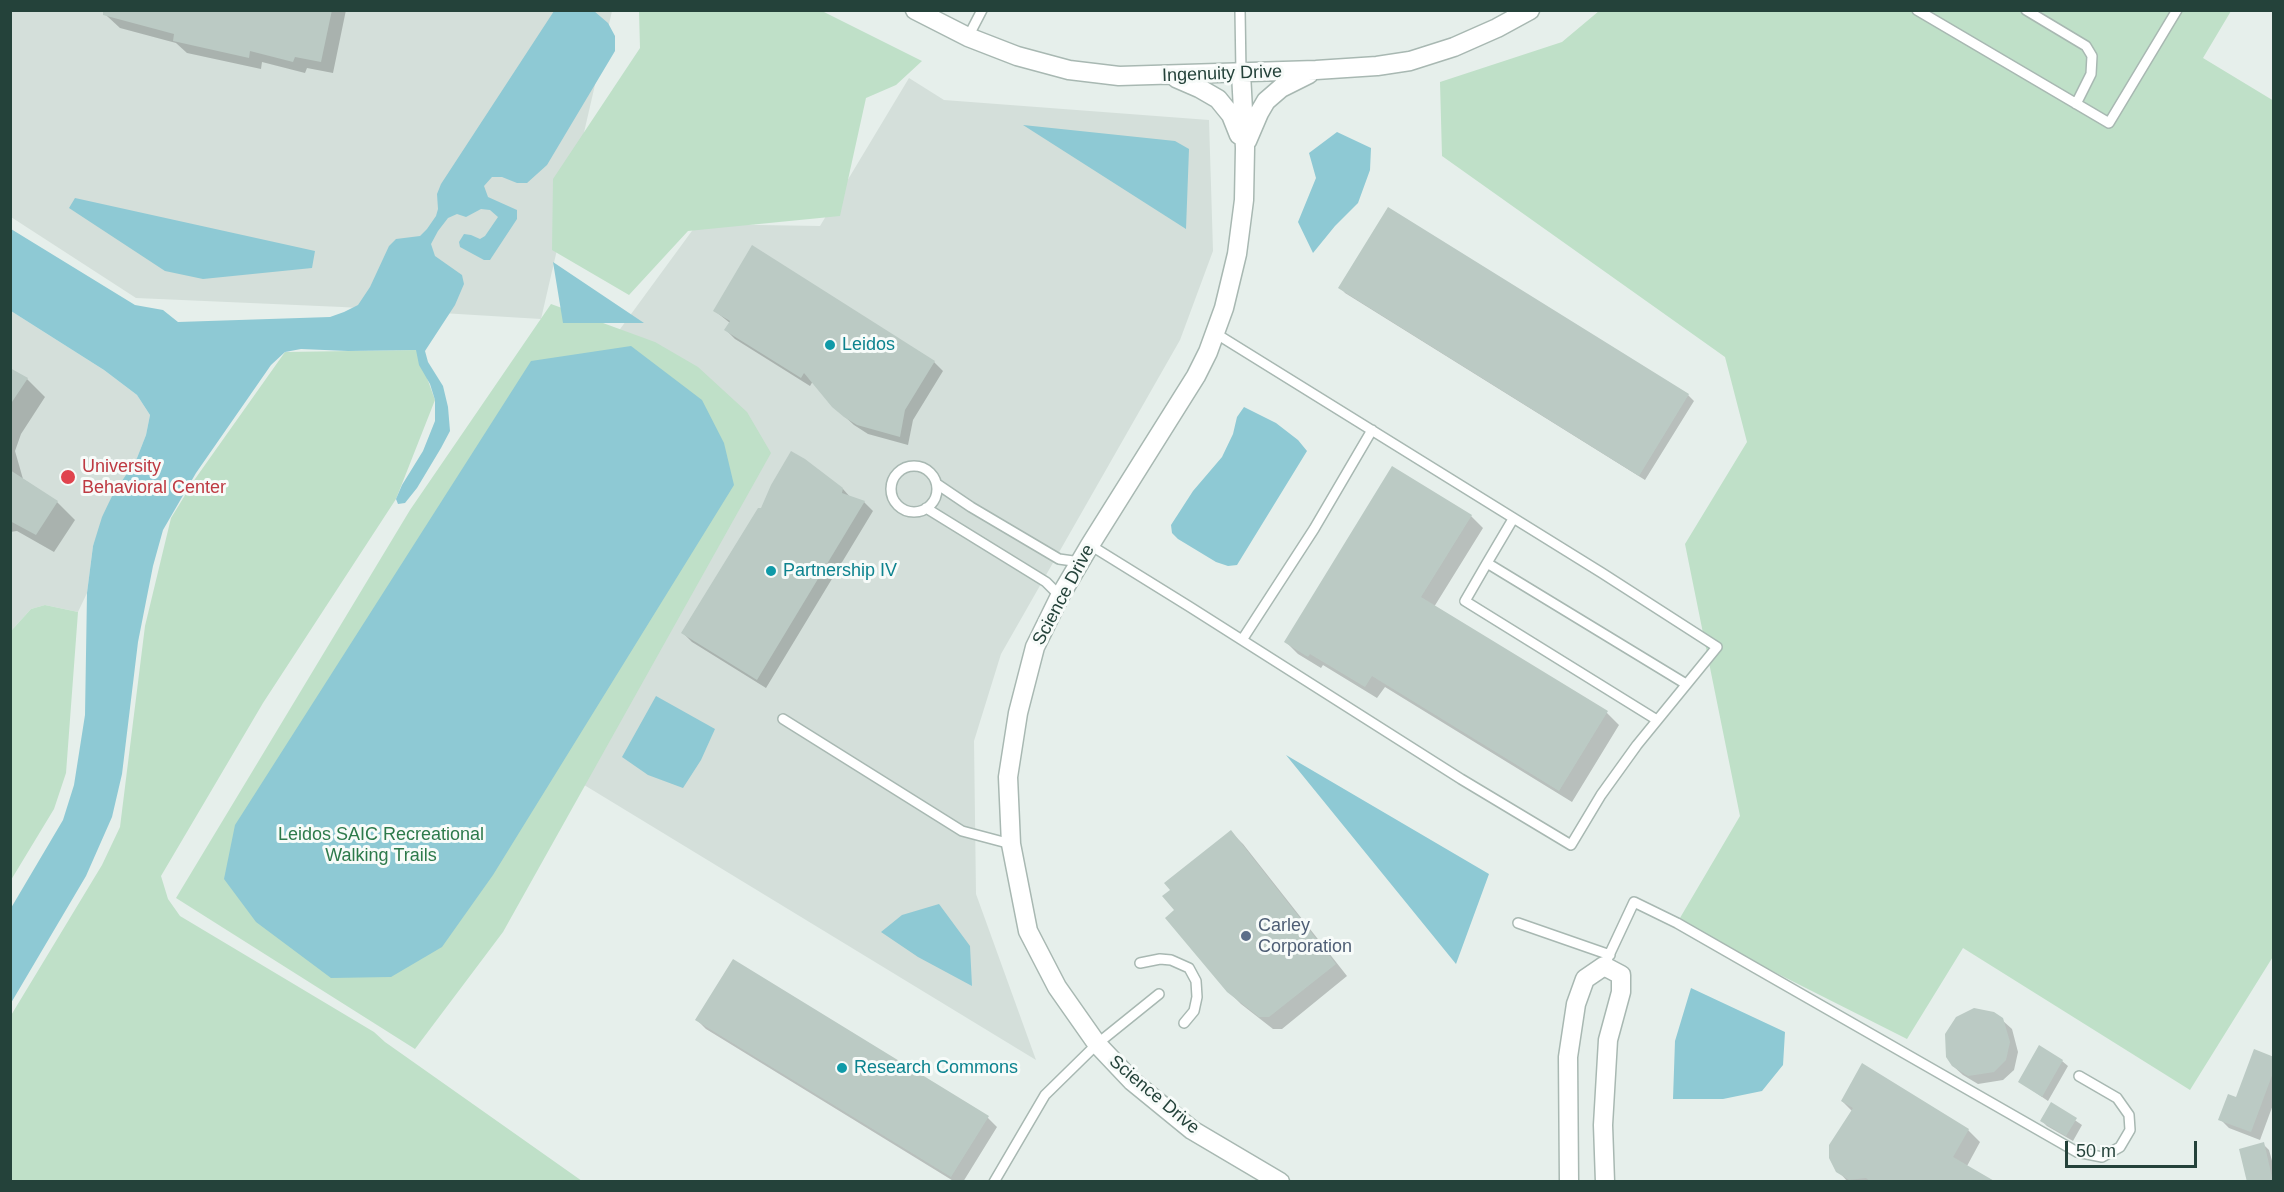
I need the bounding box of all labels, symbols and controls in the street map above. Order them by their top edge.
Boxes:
street label: Ingenuity Drive [1162,61,1282,87]
place label: Leidos [842,334,895,356]
marker: Leidos [823,338,837,352]
place label: University Behavioral Center [82,456,226,498]
marker: University Behavioral Center [59,468,77,486]
street label: Science Drive [1028,541,1100,649]
place label: Partnership IV [783,560,897,582]
marker: Partnership IV [764,564,778,578]
park label: Leidos SAIC Recreational Walking Trails [278,824,484,866]
place label: Carley Corporation [1258,915,1352,958]
marker: Carley Corporation [1239,929,1253,943]
street label: Science Drive [1105,1051,1203,1139]
place label: Research Commons [854,1057,1018,1079]
marker: Research Commons [835,1061,849,1075]
scale bar [2068,1129,2200,1167]
text: 50 m [2076,1141,2116,1161]

